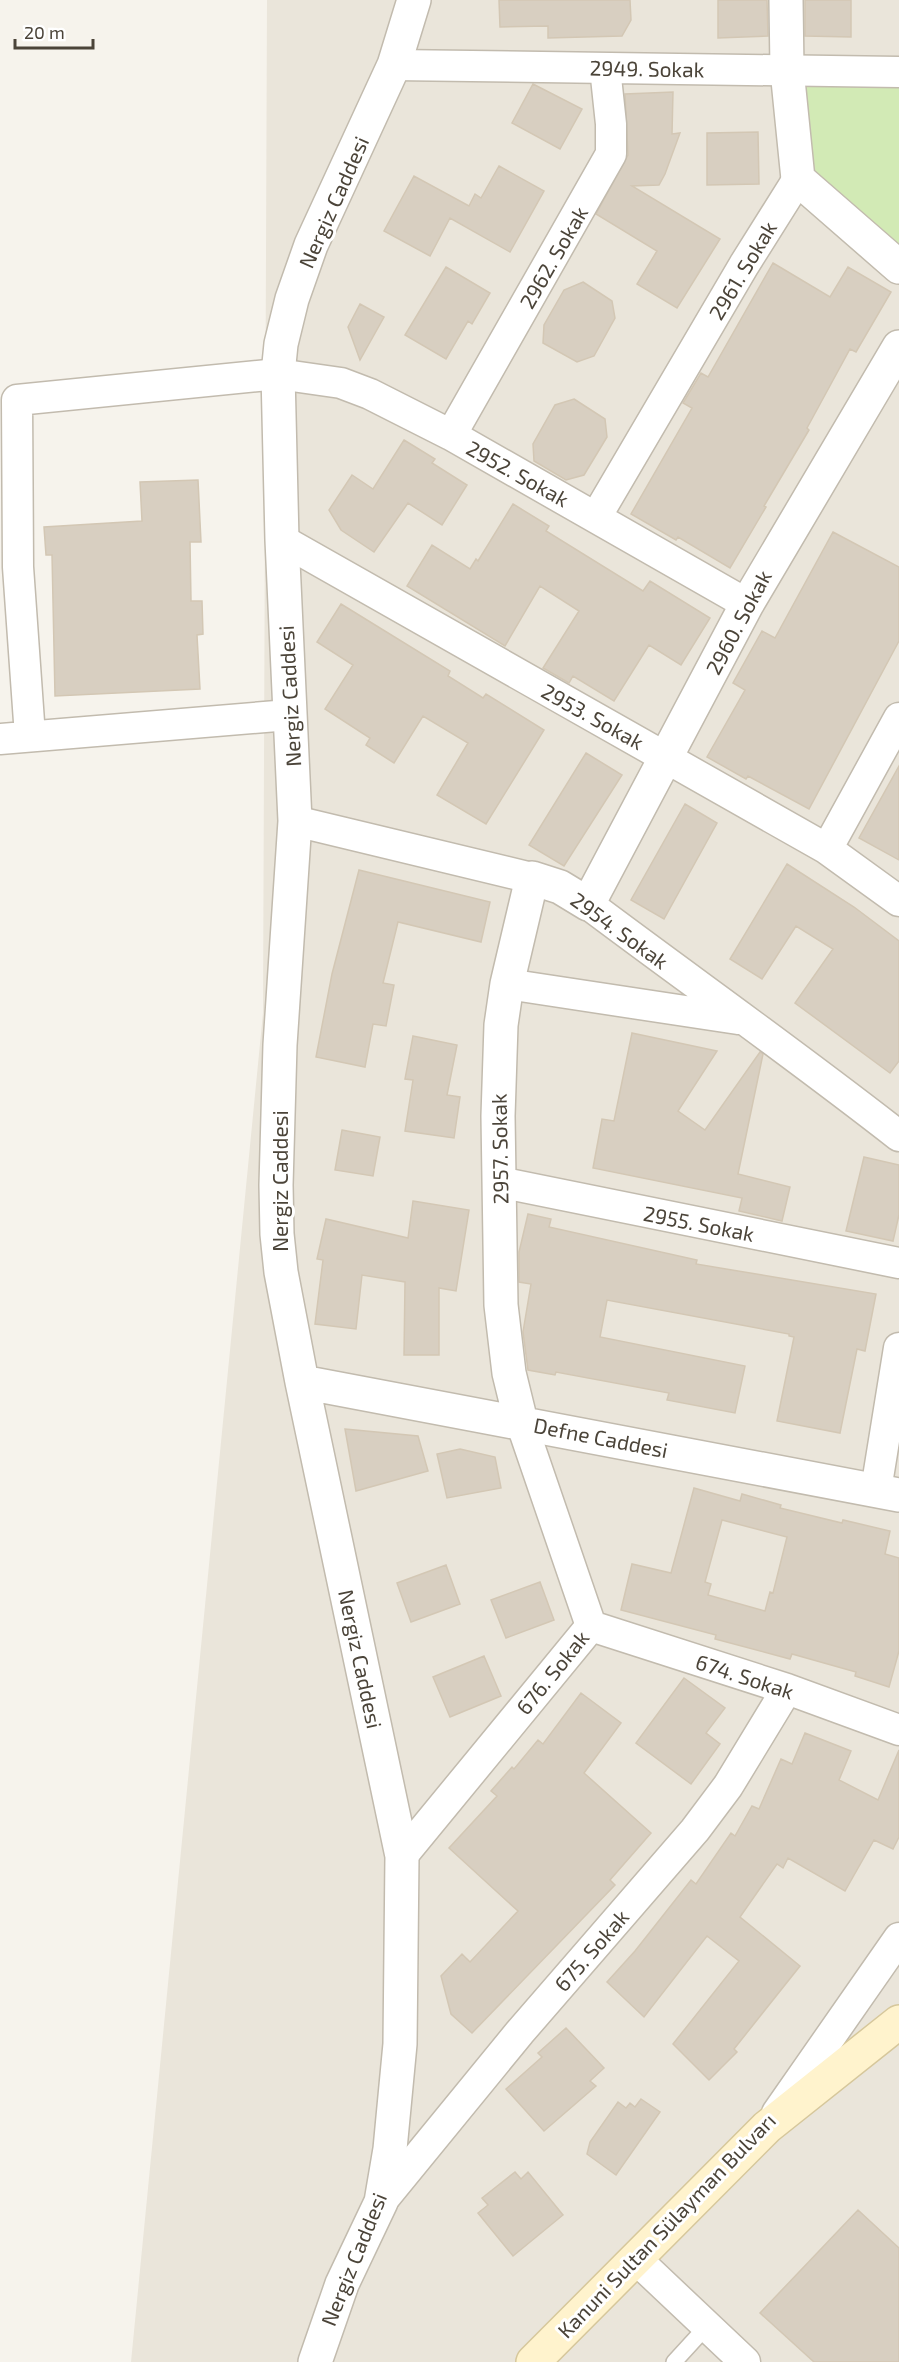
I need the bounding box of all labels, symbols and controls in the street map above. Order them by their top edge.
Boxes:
scale bar [15,12,93,50]
text: 20 m [24,21,65,43]
street label: 2949. Sokak [589,54,705,82]
street label: Nergiz Caddesi [293,132,373,272]
street label: 2962. Sokak [514,201,592,313]
street label: 2961. Sokak [703,216,781,324]
street label: 2952. Sokak [463,435,574,511]
street label: 2960. Sokak [700,565,776,678]
street label: Nergiz Caddesi [273,625,305,767]
street label: 2953. Sokak [538,678,649,754]
street label: 2954. Sokak [567,886,674,974]
street label: 2957. Sokak [486,1093,512,1205]
street label: Nergiz Caddesi [267,1110,292,1252]
street label: 2955. Sokak [641,1200,757,1246]
street label: Defne Caddesi [532,1412,670,1462]
street label: Nergiz Caddesi [334,1587,388,1731]
street label: 676. Sokak [511,1625,594,1719]
street label: 674. Sokak [693,1648,798,1704]
street label: 675. Sokak [549,1904,633,1996]
street label: Kanuni Sultan Sülayman Bulvarı [552,2107,780,2343]
street label: Nergiz Caddesi [315,2189,391,2329]

